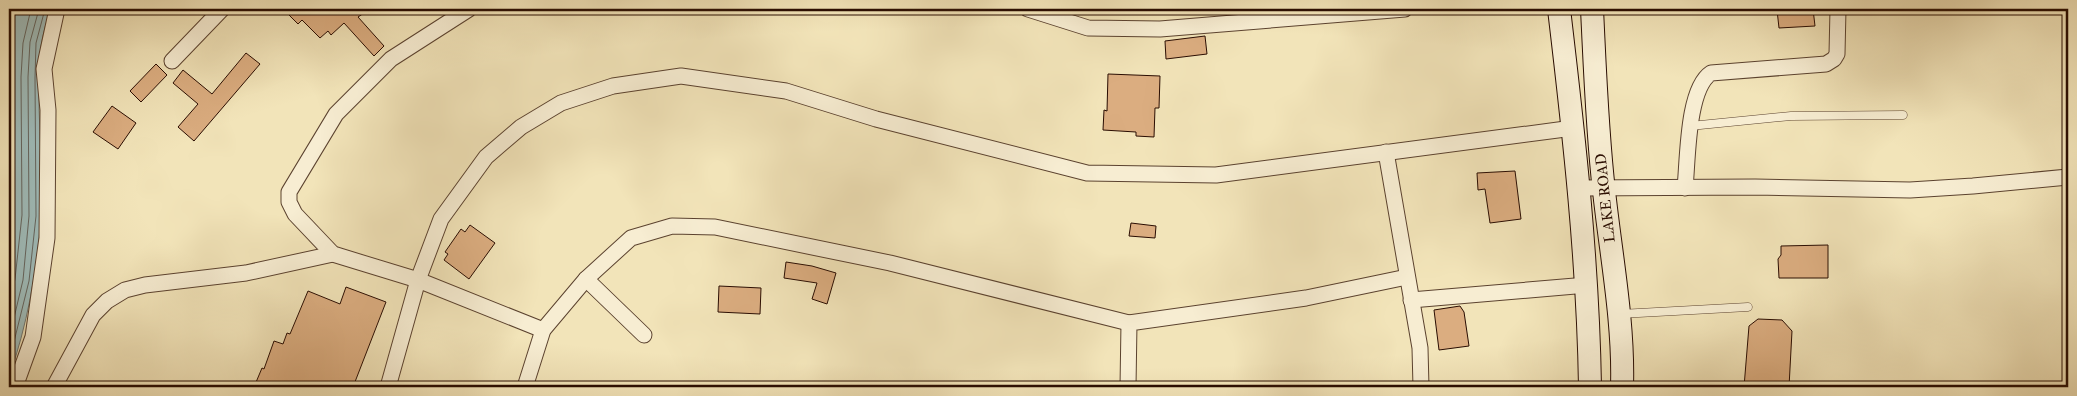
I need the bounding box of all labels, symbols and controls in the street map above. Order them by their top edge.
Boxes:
street label: LAKE ROAD [1591,152,1619,244]

